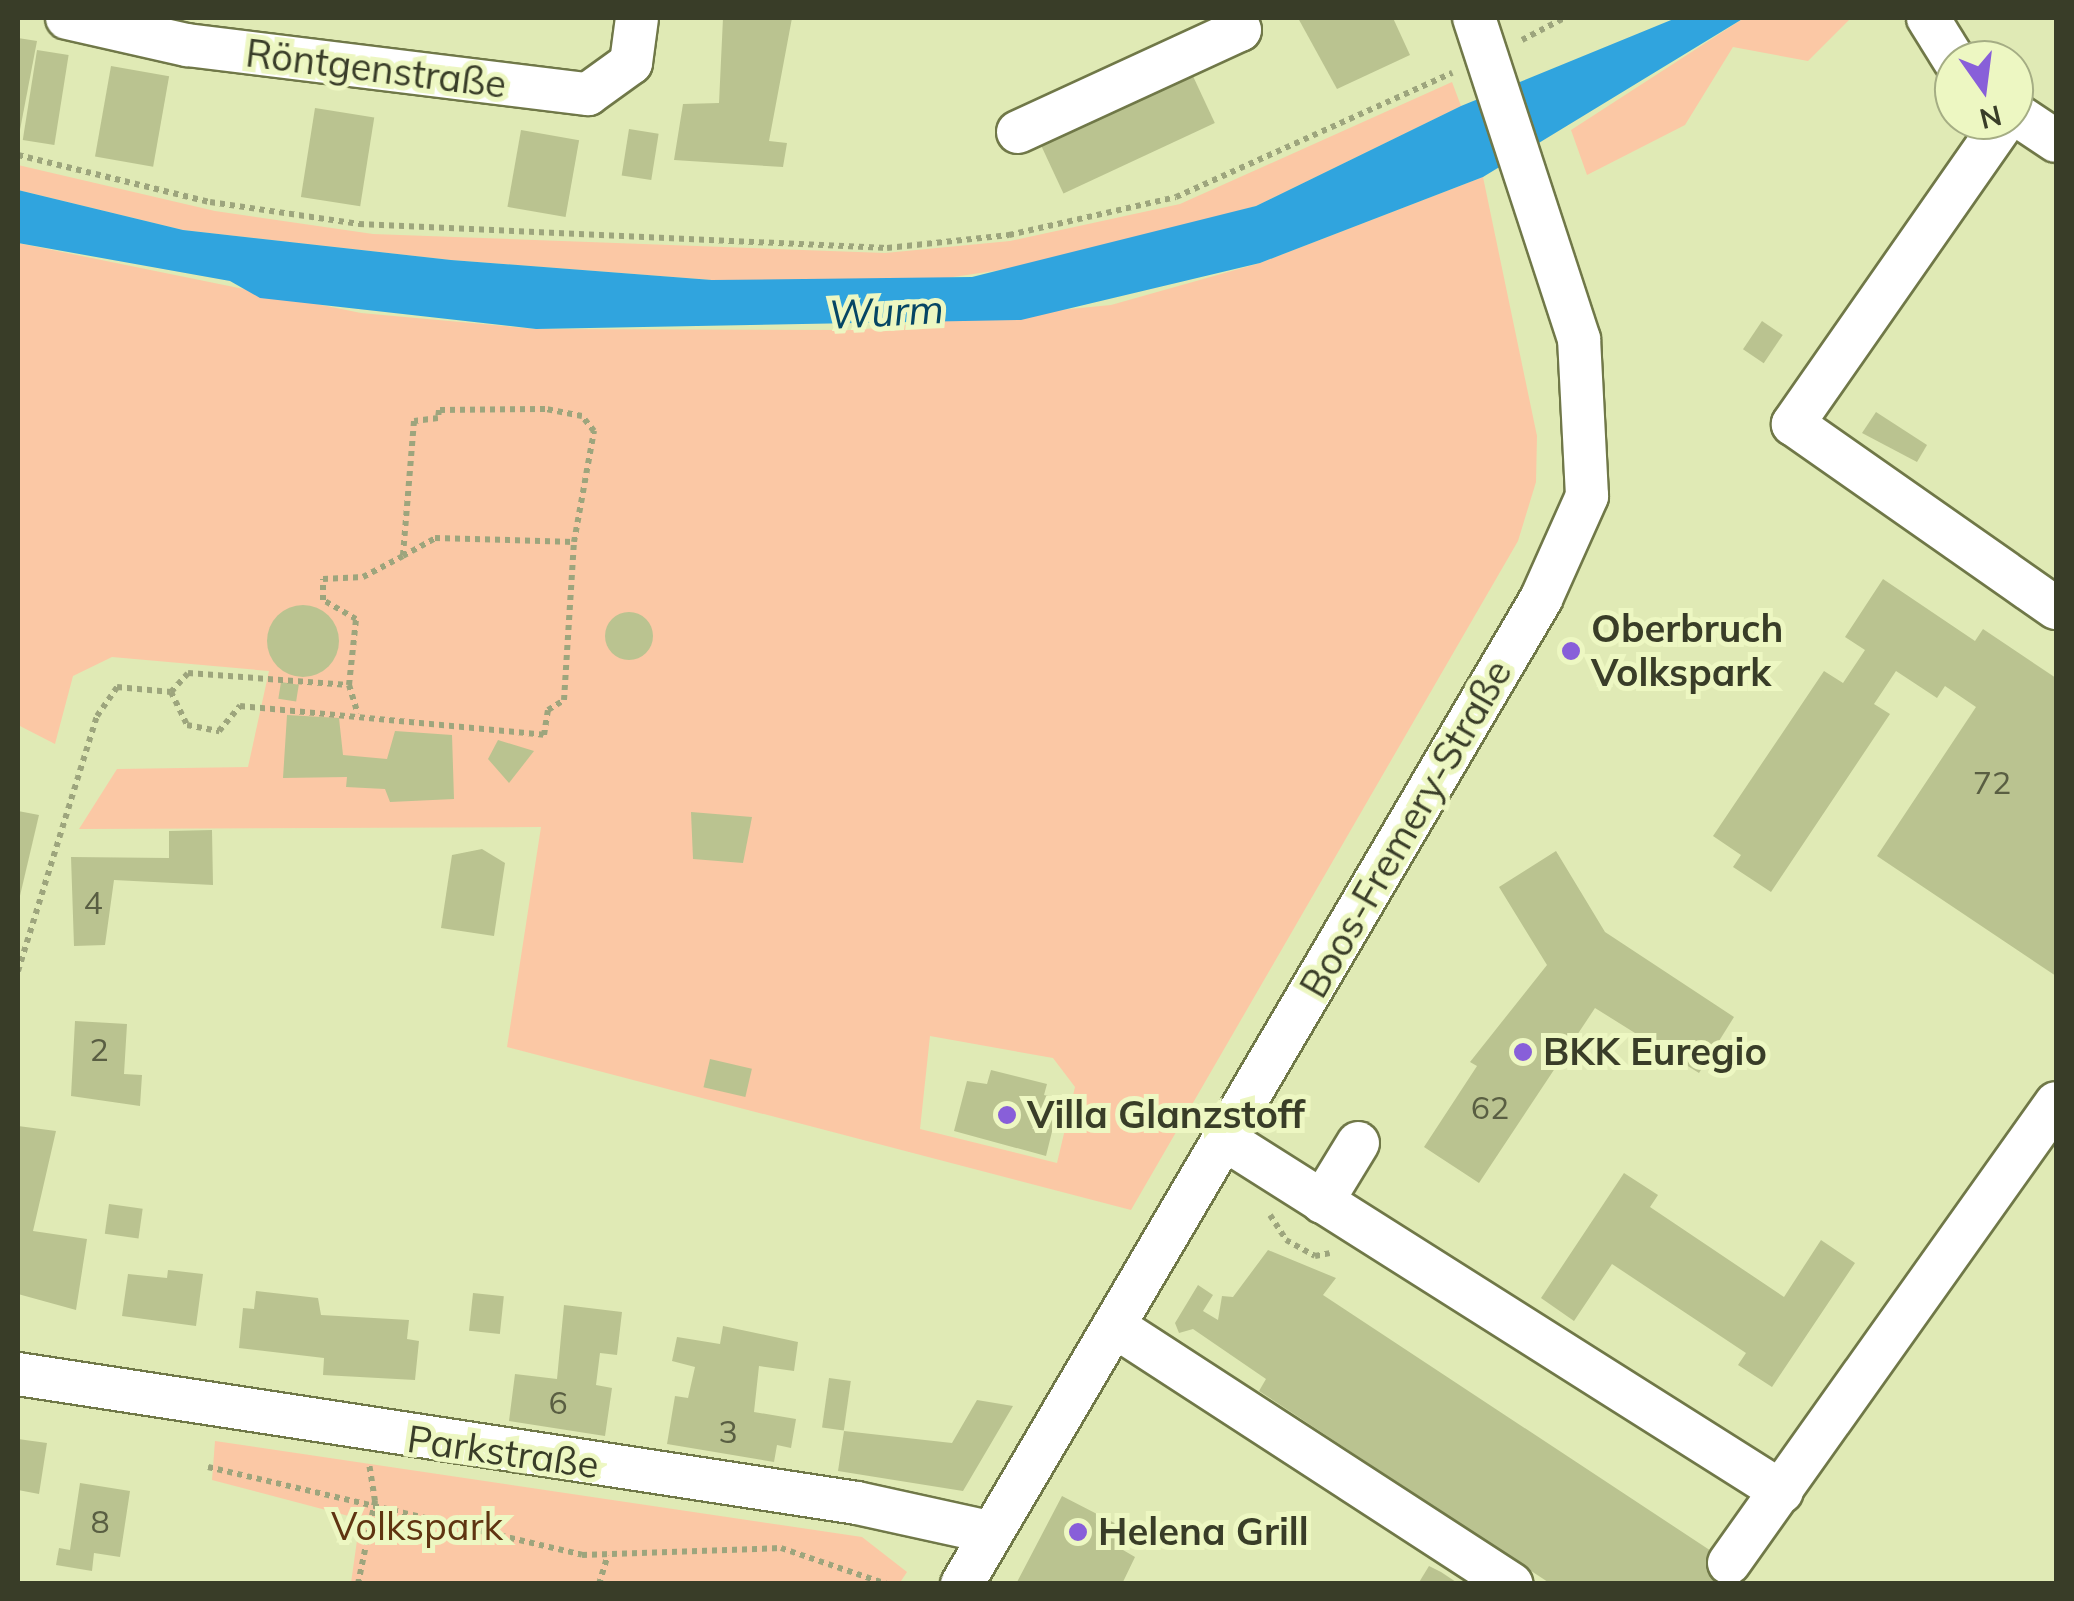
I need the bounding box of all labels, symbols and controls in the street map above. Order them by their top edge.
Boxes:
street label: Röntgenstraße [243,30,509,108]
north arrow [1934,40,2034,140]
text: N [1976,98,2005,137]
water label: Wurm [827,284,945,338]
place label: Oberbruch Volkspark [1591,606,1783,696]
marker: Oberbruch Volkspark [1560,640,1582,662]
street label: Boos-Fremery-Straße [1291,652,1521,1006]
house number: 72 [1973,763,2011,801]
house number: 4 [83,883,103,921]
place label: BKK Euregio [1543,1029,1767,1075]
house number: 2 [89,1030,109,1068]
marker: BKK Euregio [1512,1041,1534,1063]
house number: 62 [1471,1088,1509,1126]
place label: Villa Glanzstoff [1027,1092,1305,1138]
marker: Villa Glanzstoff [996,1104,1018,1126]
house number: 6 [548,1383,568,1421]
house number: 3 [718,1412,738,1450]
street label: Parkstraße [404,1416,602,1488]
house number: 8 [90,1502,110,1540]
park label: Volkspark [331,1504,503,1550]
place label: Helena Grill [1098,1509,1309,1555]
marker: Helena Grill [1067,1521,1089,1543]

